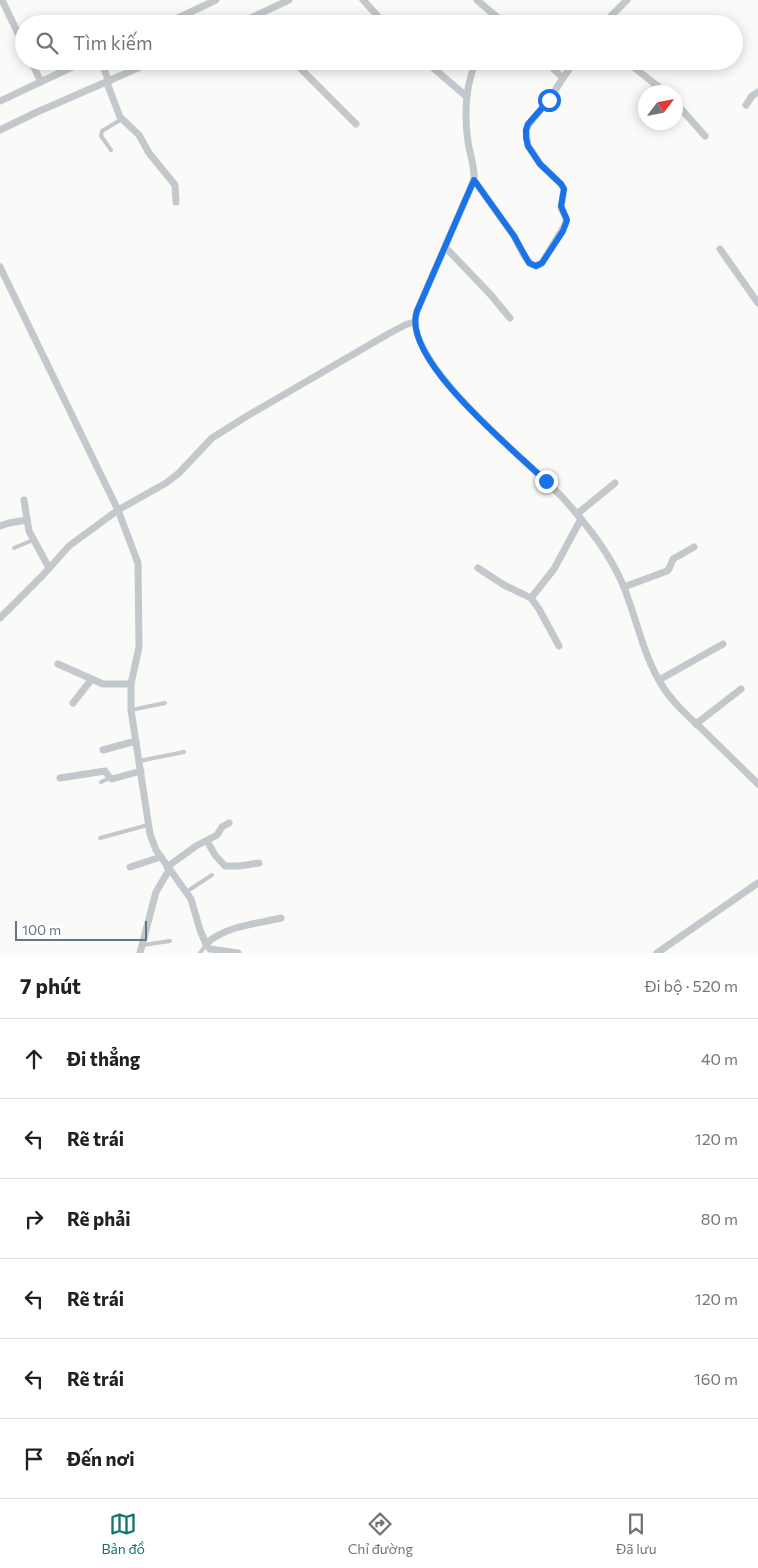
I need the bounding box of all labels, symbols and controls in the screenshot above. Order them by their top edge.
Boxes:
search box [15,15,743,70]
icon: search [33,29,61,57]
text: Tìm kiếm [73,31,152,54]
north arrow [638,85,683,130]
route start [538,89,561,112]
route end [535,470,558,493]
scale bar [15,918,148,941]
text: 100 m [22,921,61,938]
text: 7 phút [20,973,81,998]
text: Đi bộ · 520 m [645,976,738,995]
icon: ahead [20,1045,48,1073]
text: Đi thẳng [67,1047,140,1070]
text: 40 m [701,1049,738,1068]
icon: left [20,1125,48,1153]
text: Rẽ trái [67,1127,124,1150]
text: 120 m [695,1129,738,1148]
icon: right [20,1205,48,1233]
text: Rẽ phải [67,1207,131,1230]
text: 80 m [701,1209,738,1228]
icon: left [20,1285,48,1313]
text: Rẽ trái [67,1287,124,1310]
text: 120 m [695,1289,738,1308]
icon: left [20,1365,48,1393]
text: Rẽ trái [67,1367,124,1390]
text: 160 m [694,1369,738,1388]
icon: arrive [20,1445,48,1473]
text: Đến nơi [67,1447,135,1470]
tab: Bản đồ [101,1510,145,1557]
tab: Chỉ đường [348,1510,413,1557]
tab: Đã lưu [616,1510,657,1557]

